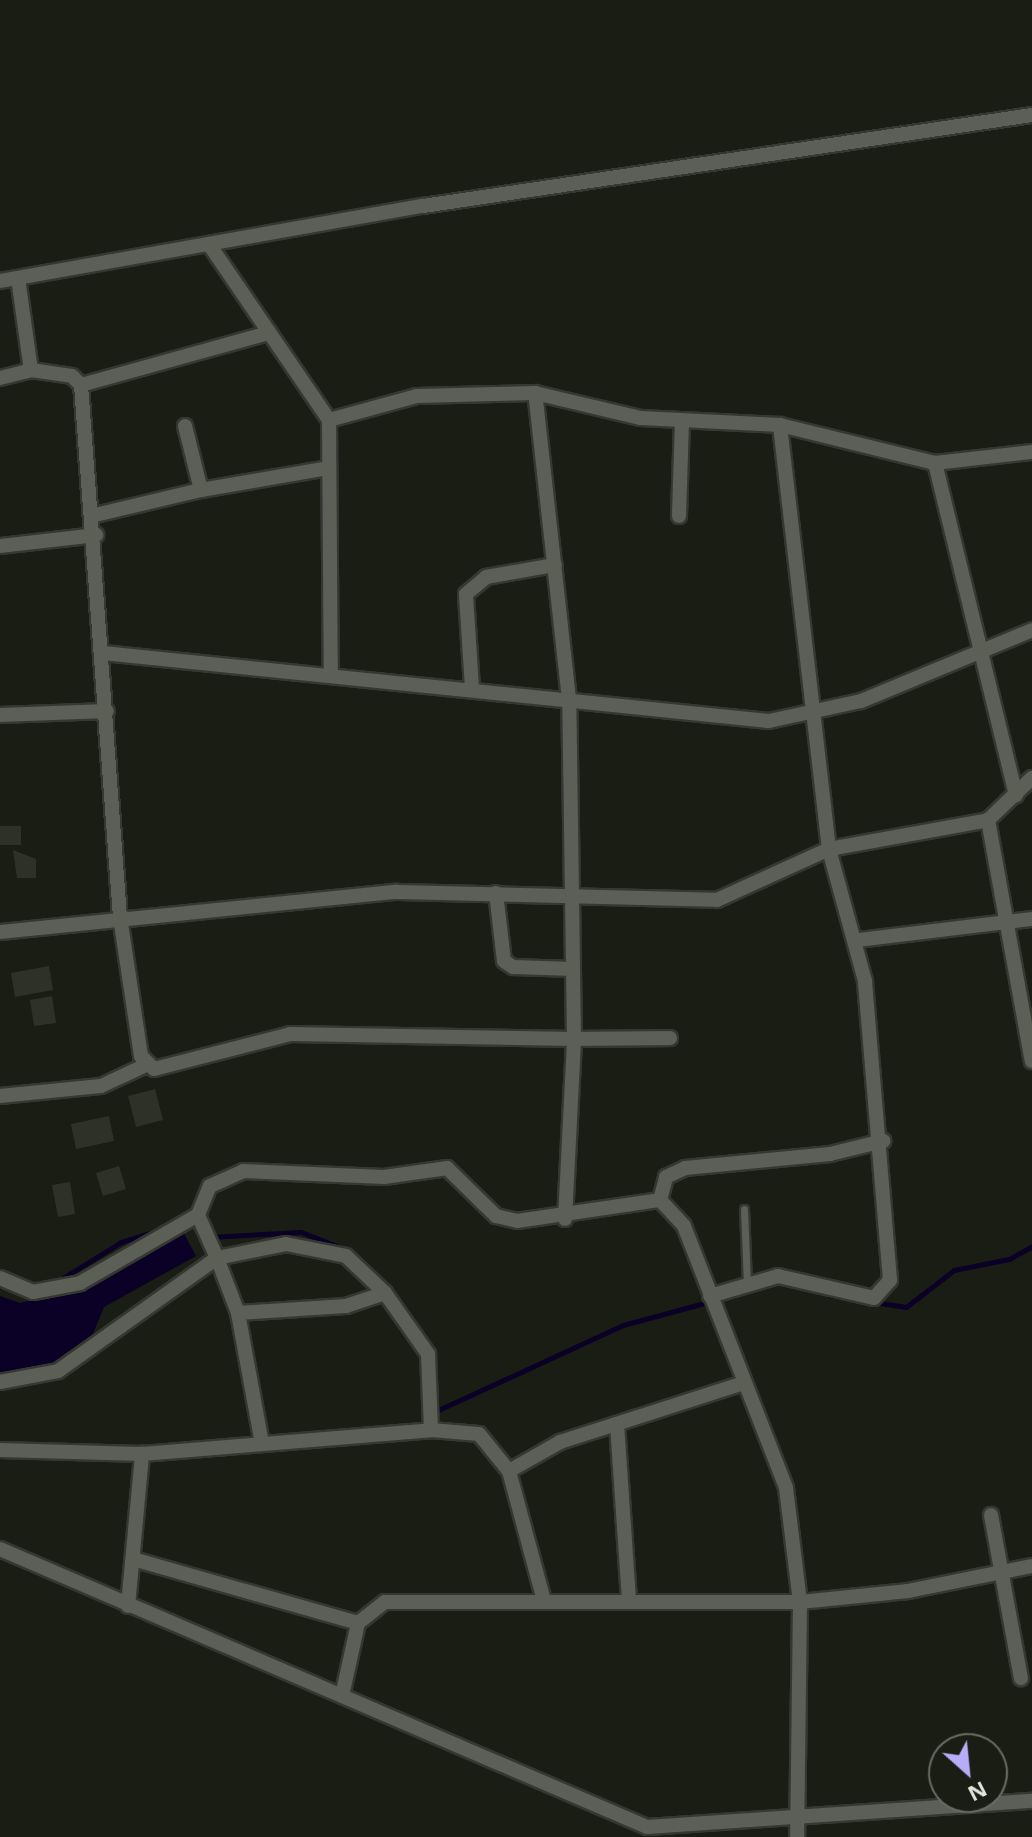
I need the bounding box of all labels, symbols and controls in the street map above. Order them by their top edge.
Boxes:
north arrow [928,1733,1008,1813]
text: N [963,1775,993,1810]

